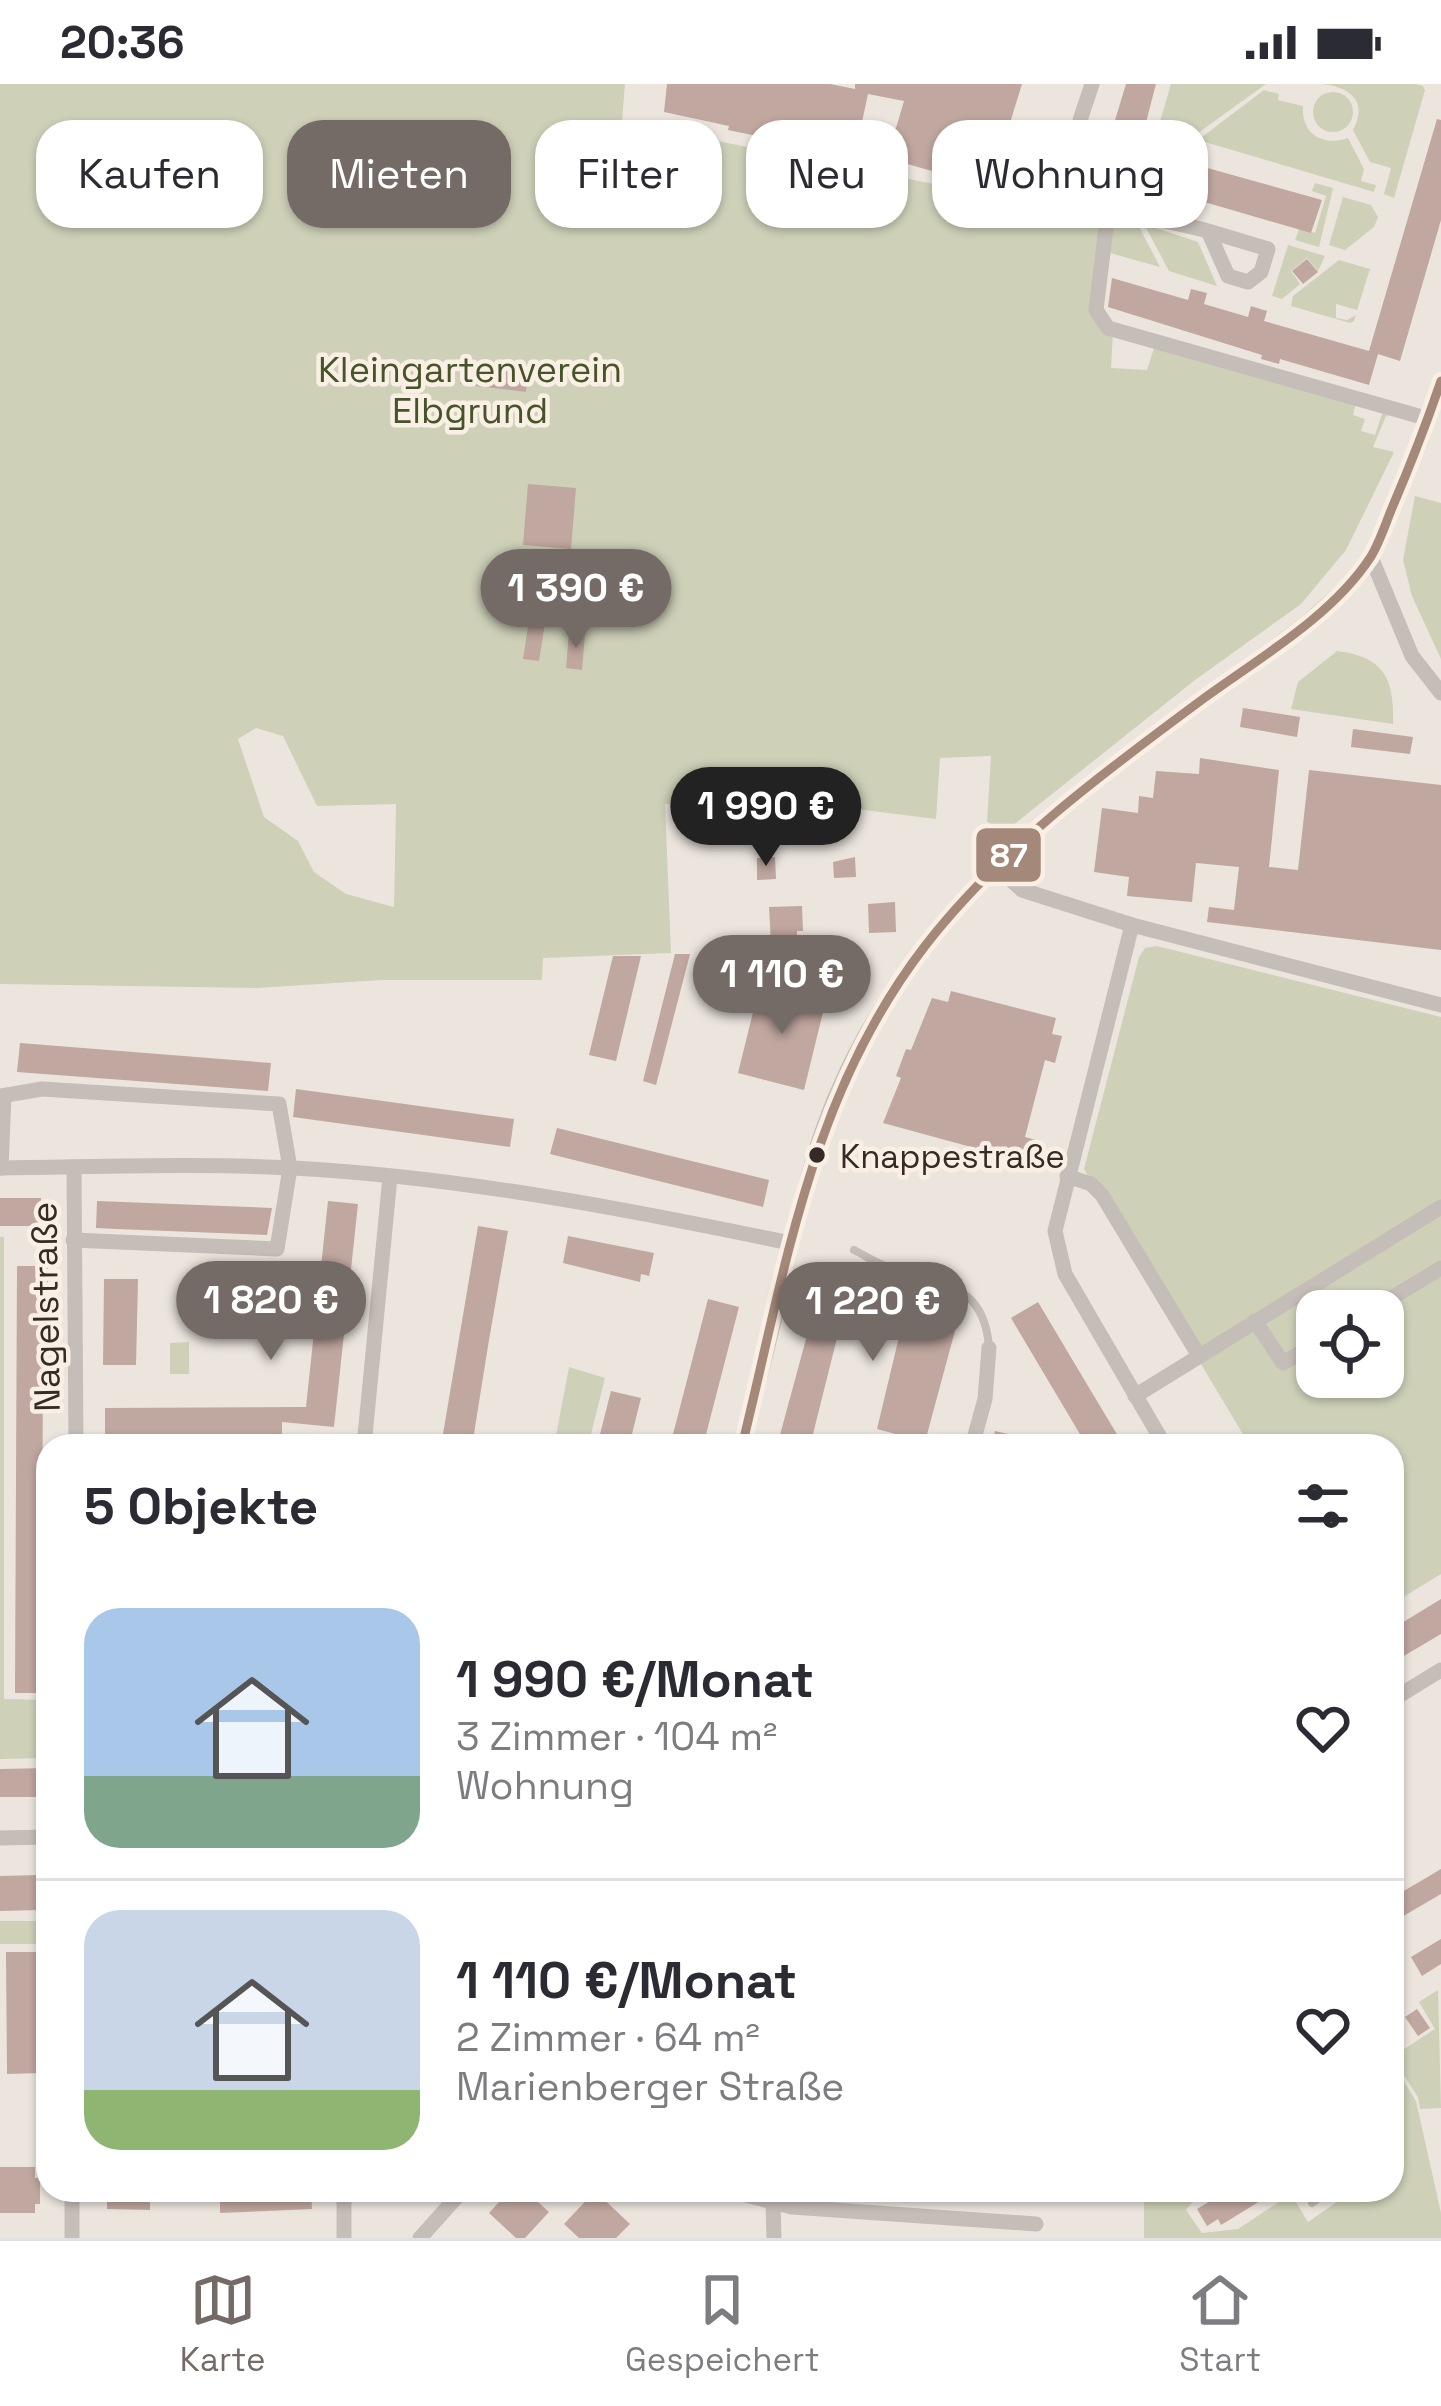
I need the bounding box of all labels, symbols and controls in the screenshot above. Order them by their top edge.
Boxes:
text: 20:36 [60,14,184,71]
chip: Kaufen [36,120,263,228]
chip: Mieten [287,120,511,228]
chip: Filter [535,120,722,228]
chip: Neu [746,120,908,228]
chip: Wohnung [932,120,1208,228]
park label: Kleingartenverein Elbgrund [318,347,622,434]
pin: 1 390 € [465,549,687,651]
text: 1 390 € [508,563,644,612]
pin: 1 990 € [655,767,877,869]
text: 1 990 € [697,781,835,830]
line badge: 87 [974,826,1043,884]
text: 87 [990,835,1028,877]
pin: 1 110 € [671,935,893,1037]
text: 1 110 € [720,949,844,998]
place label: Knappestraße [840,1136,1065,1178]
marker: Knappestraße [806,1144,828,1166]
street label: Nagelstraße [21,1202,71,1412]
pin: 1 820 € [160,1261,382,1363]
pin: 1 220 € [762,1262,984,1364]
text: 1 820 € [203,1275,339,1324]
text: 1 220 € [805,1276,941,1325]
map controls [1296,1290,1404,1398]
button: locate [1296,1290,1404,1398]
icon: filters [1290,1473,1356,1539]
text: 5 Objekte [84,1474,318,1539]
text: 1 990 €/Monat [456,1647,814,1712]
icon: home [180,1656,324,1800]
icon: heart [1290,1695,1356,1761]
text: 3 Zimmer · 104 m² [456,1712,777,1761]
text: Wohnung [456,1761,634,1810]
text: 1 110 €/Monat [456,1948,797,2013]
icon: home [180,1958,324,2102]
icon: heart [1290,1997,1356,2063]
text: 2 Zimmer · 64 m² [456,2013,760,2062]
text: Marienberger Straße [456,2062,844,2111]
tab: Karte [180,2267,265,2381]
tab: Gespeichert [625,2267,820,2381]
tab: Start [1179,2267,1261,2381]

